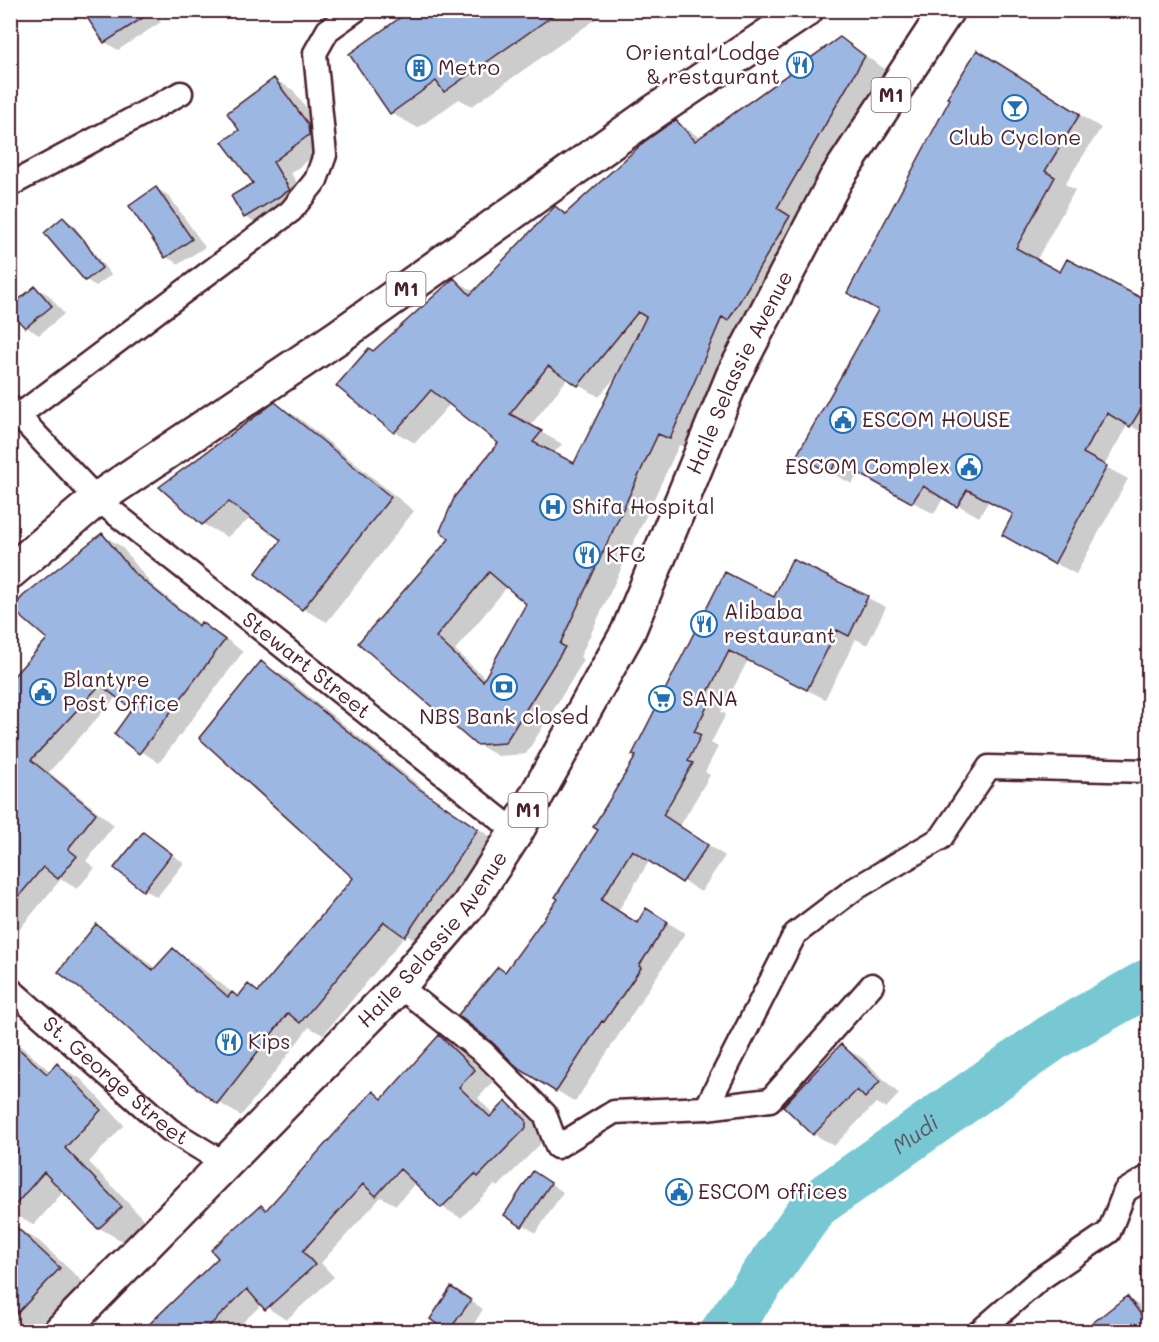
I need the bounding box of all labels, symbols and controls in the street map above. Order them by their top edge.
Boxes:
place label: Oriental Lodge & restaurant [625,38,780,89]
restaurant icon: Oriental Lodge & restaurant [785,50,815,80]
building icon: Metro [404,53,434,83]
place label: Metro [438,53,500,80]
road number: M1 [872,78,910,112]
bar icon: Club Cyclone [1000,93,1030,123]
place label: Club Cyclone [949,123,1081,150]
street label: Haile Selassie Avenue [679,265,798,478]
road number: M1 [386,272,426,306]
public building icon: ESCOM HOUSE [828,405,858,435]
place label: ESCOM HOUSE [862,405,1010,432]
place label: ESCOM Complex [785,452,950,479]
public building icon: ESCOM Complex [954,452,984,482]
hospital icon: Shifa Hospital [538,492,568,522]
place label: Shifa Hospital [572,492,715,519]
restaurant icon: KFC [572,540,602,570]
place label: KFC [606,540,645,567]
place label: Alibaba restaurant [724,597,836,648]
street label: Stewart Street [237,605,377,724]
restaurant icon: Alibaba restaurant [689,609,719,639]
place label: Blantyre Post Office [63,665,179,716]
bank icon: NBS Bank closed [489,672,519,702]
public building icon: Blantyre Post Office [28,677,58,707]
supermarket icon: SANA [647,684,677,714]
place label: SANA [682,684,738,711]
place label: NBS Bank closed [419,702,589,729]
road number: M1 [508,793,548,827]
street label: Haile Selassie Avenue [351,845,512,1033]
street label: St. George Street [38,1009,194,1150]
restaurant icon: Kips [214,1027,244,1057]
place label: Kips [248,1027,290,1054]
water label: Mudi [886,1107,944,1160]
public building icon: ESCOM offices [664,1177,694,1207]
place label: ESCOM offices [698,1177,848,1204]

